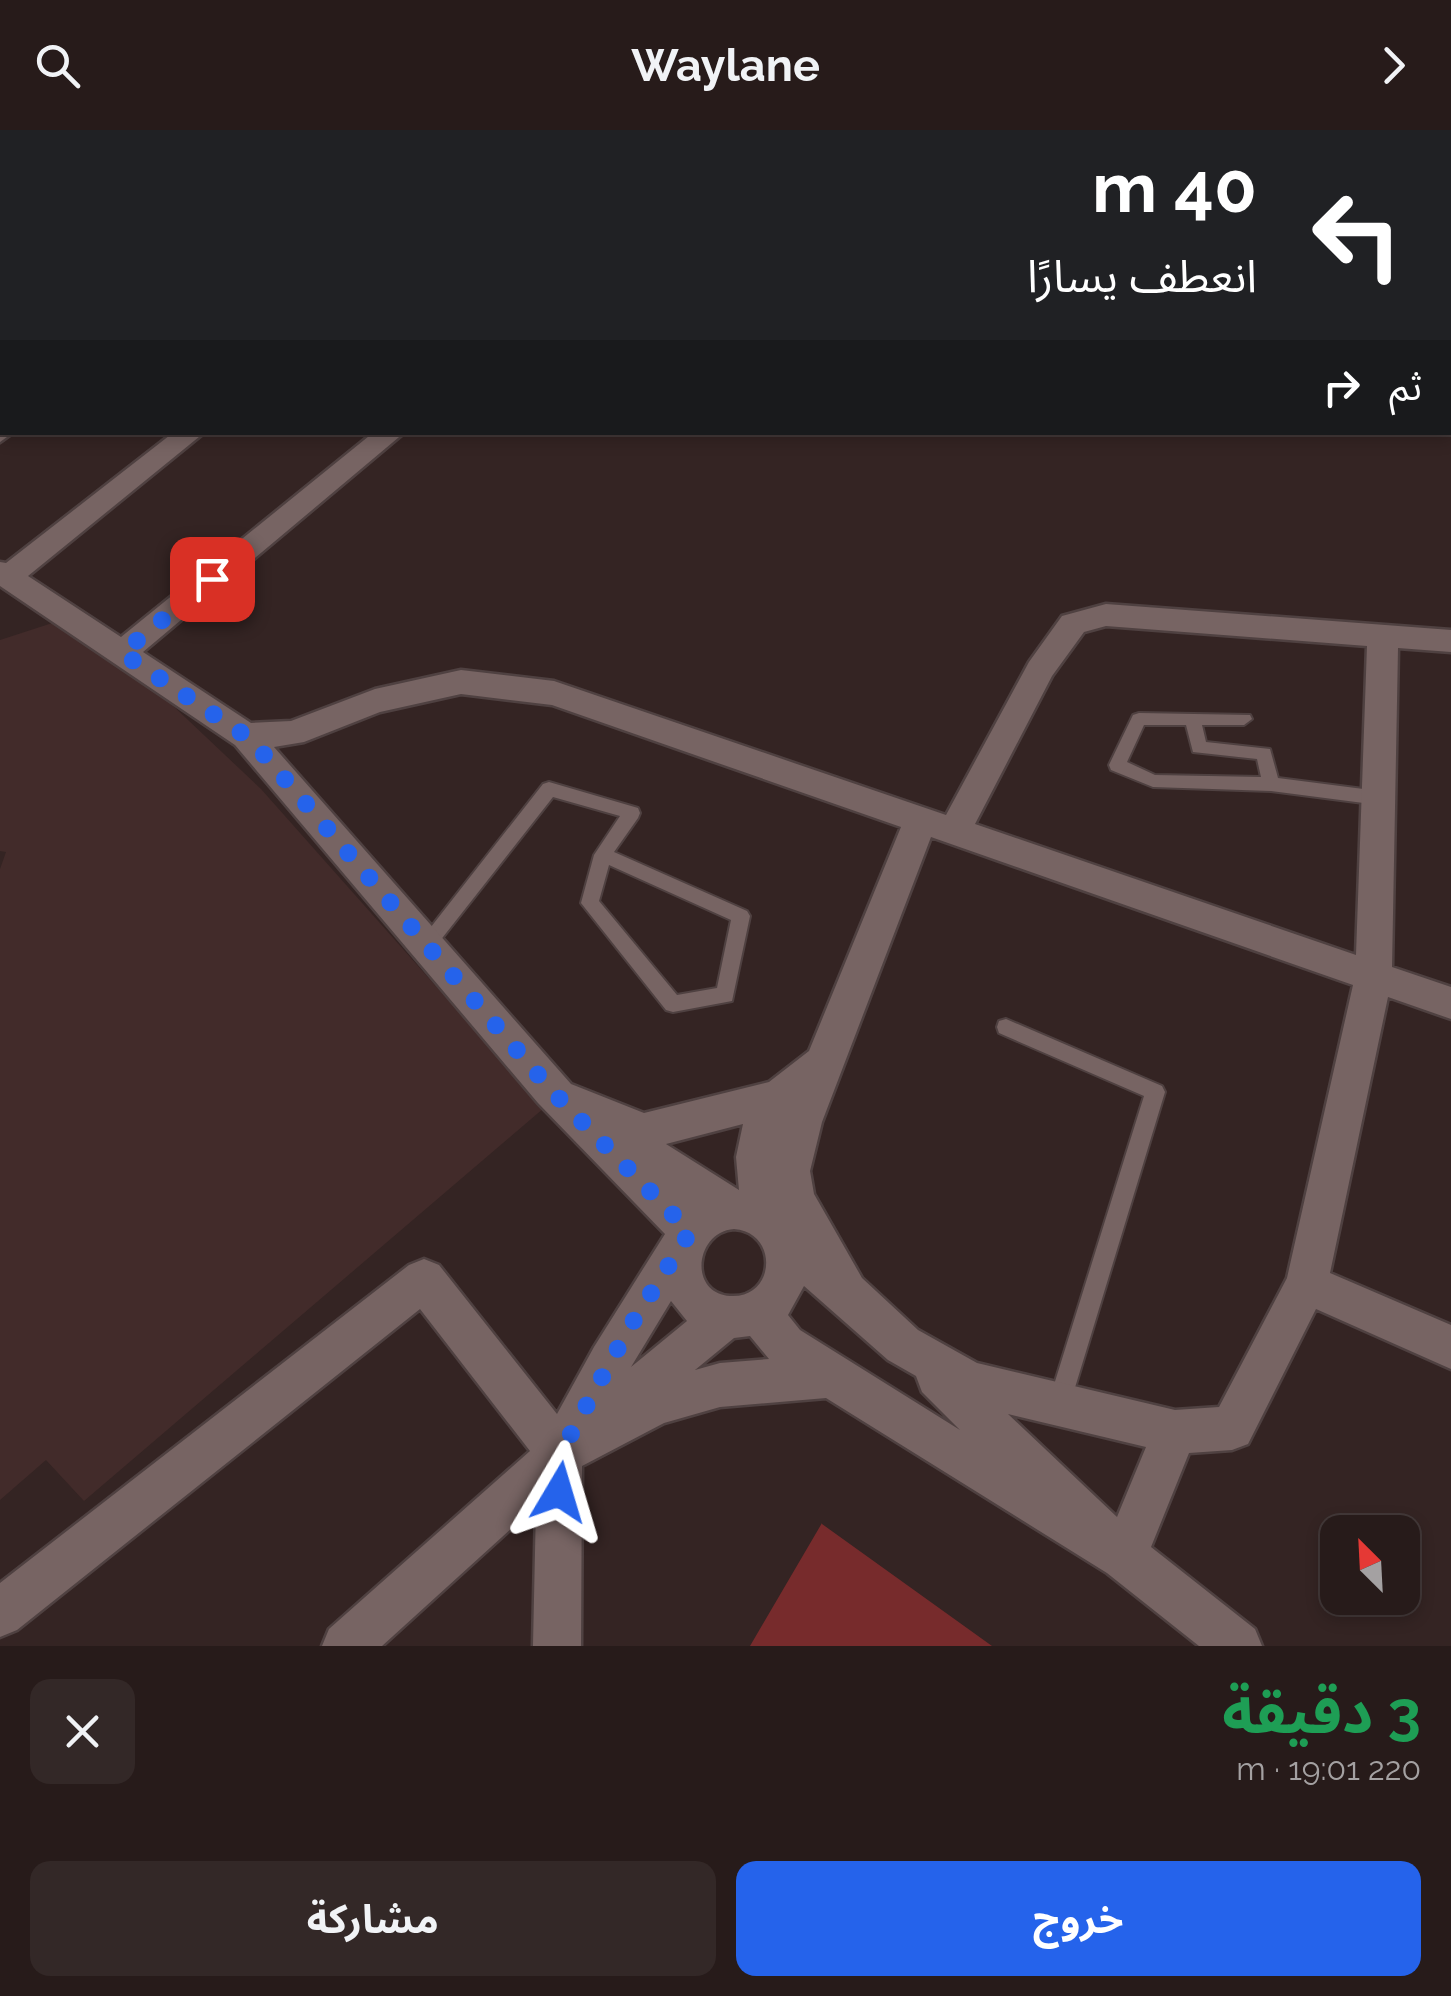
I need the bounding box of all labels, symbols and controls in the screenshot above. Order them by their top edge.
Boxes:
icon: search [30,38,85,93]
icon: forward [1366,38,1421,93]
text: Waylane [631,39,820,92]
text: 40 m [1092,146,1257,228]
icon: left [1292,170,1422,300]
text: انعطف يسارًا [1027,250,1257,303]
icon: right [1314,360,1369,415]
text: ثم [1389,364,1422,409]
pin [170,537,255,622]
icon: arrive [185,552,240,607]
position arrow [507,1440,611,1544]
north arrow [1320,1515,1420,1615]
map controls [1320,1515,1420,1615]
text: 3 دقيقة [1222,1677,1421,1747]
button: close [30,1679,135,1784]
text: 220 m · 19:01 [1236,1750,1421,1787]
button: مشاركة [30,1861,716,1976]
button: خروج [736,1861,1421,1976]

